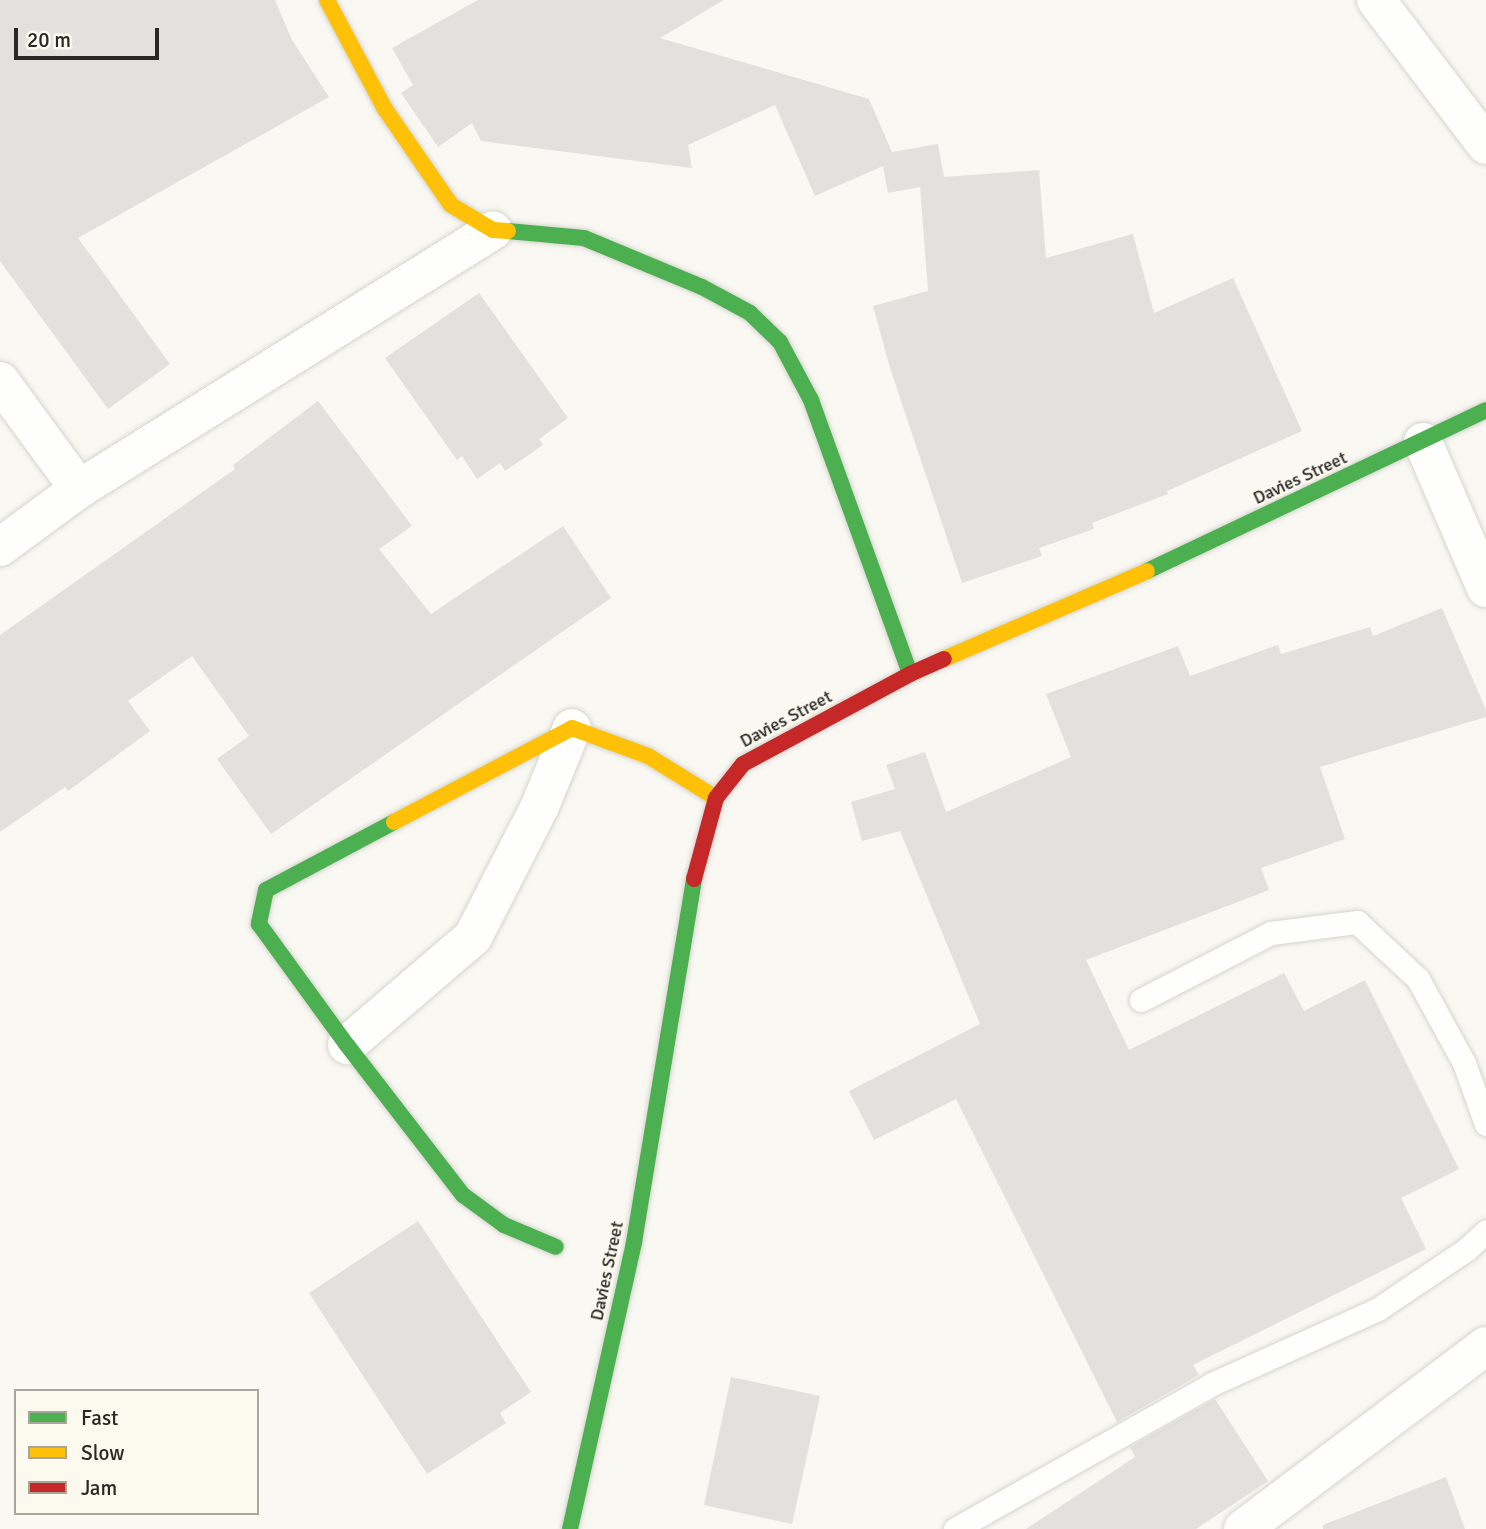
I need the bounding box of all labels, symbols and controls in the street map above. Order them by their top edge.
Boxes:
scale bar [18,14,163,58]
text: 20 m [27,27,71,53]
street label: Davies Street [1250,447,1350,509]
street label: Davies Street [736,686,836,752]
street label: Davies Street [586,1219,628,1323]
legend [14,1389,259,1515]
text: Fast [81,1405,118,1431]
text: Slow [81,1440,125,1466]
text: Jam [81,1475,117,1501]

